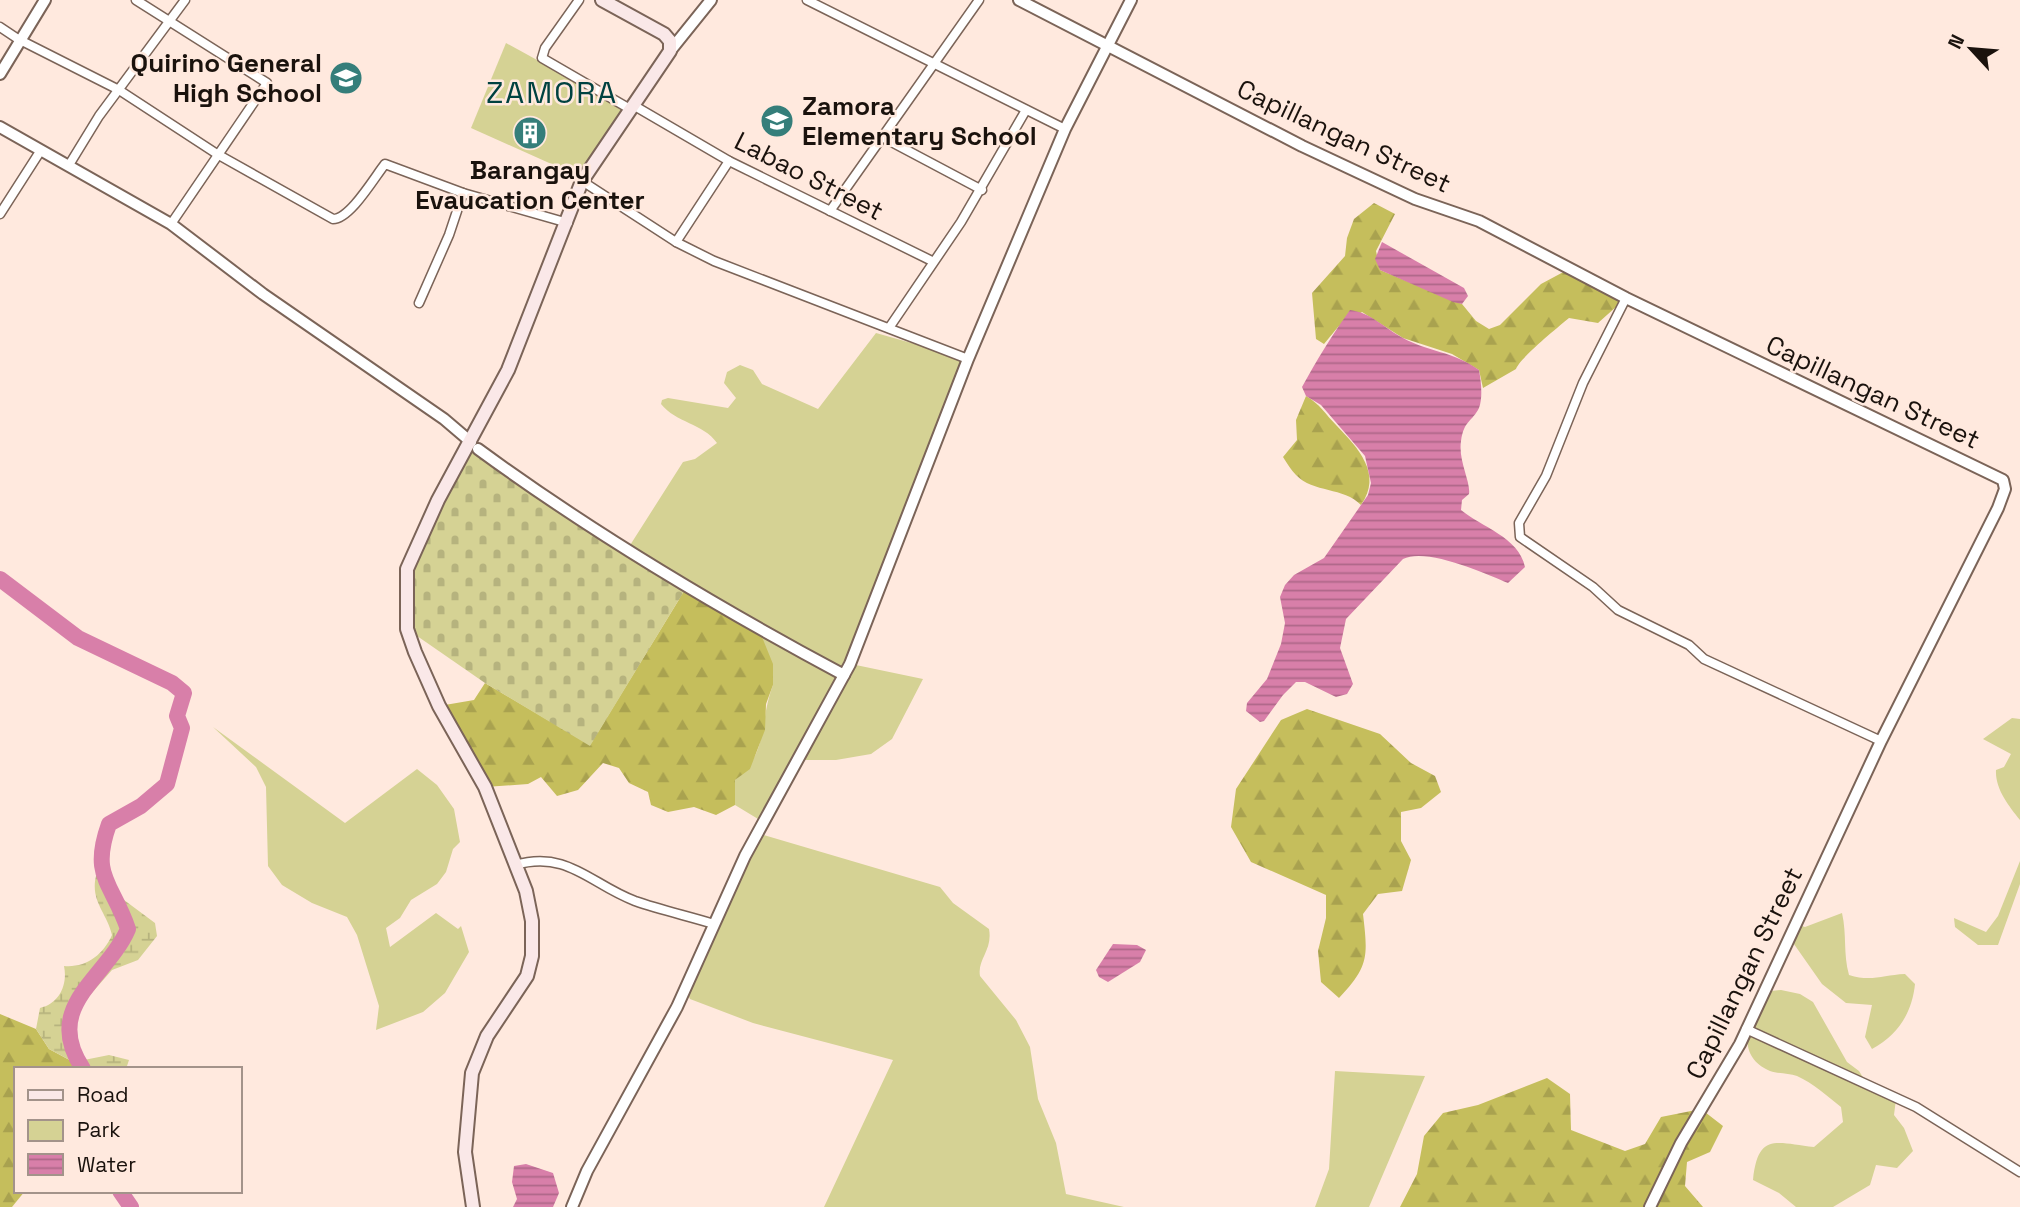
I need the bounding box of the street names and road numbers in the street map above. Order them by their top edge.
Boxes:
street label: Capillangan Street [1232,72,1456,200]
street label: Labao Street [729,124,889,228]
street label: Capillangan Street [1761,328,1985,456]
street label: Capillangan Street [1678,861,1810,1085]

